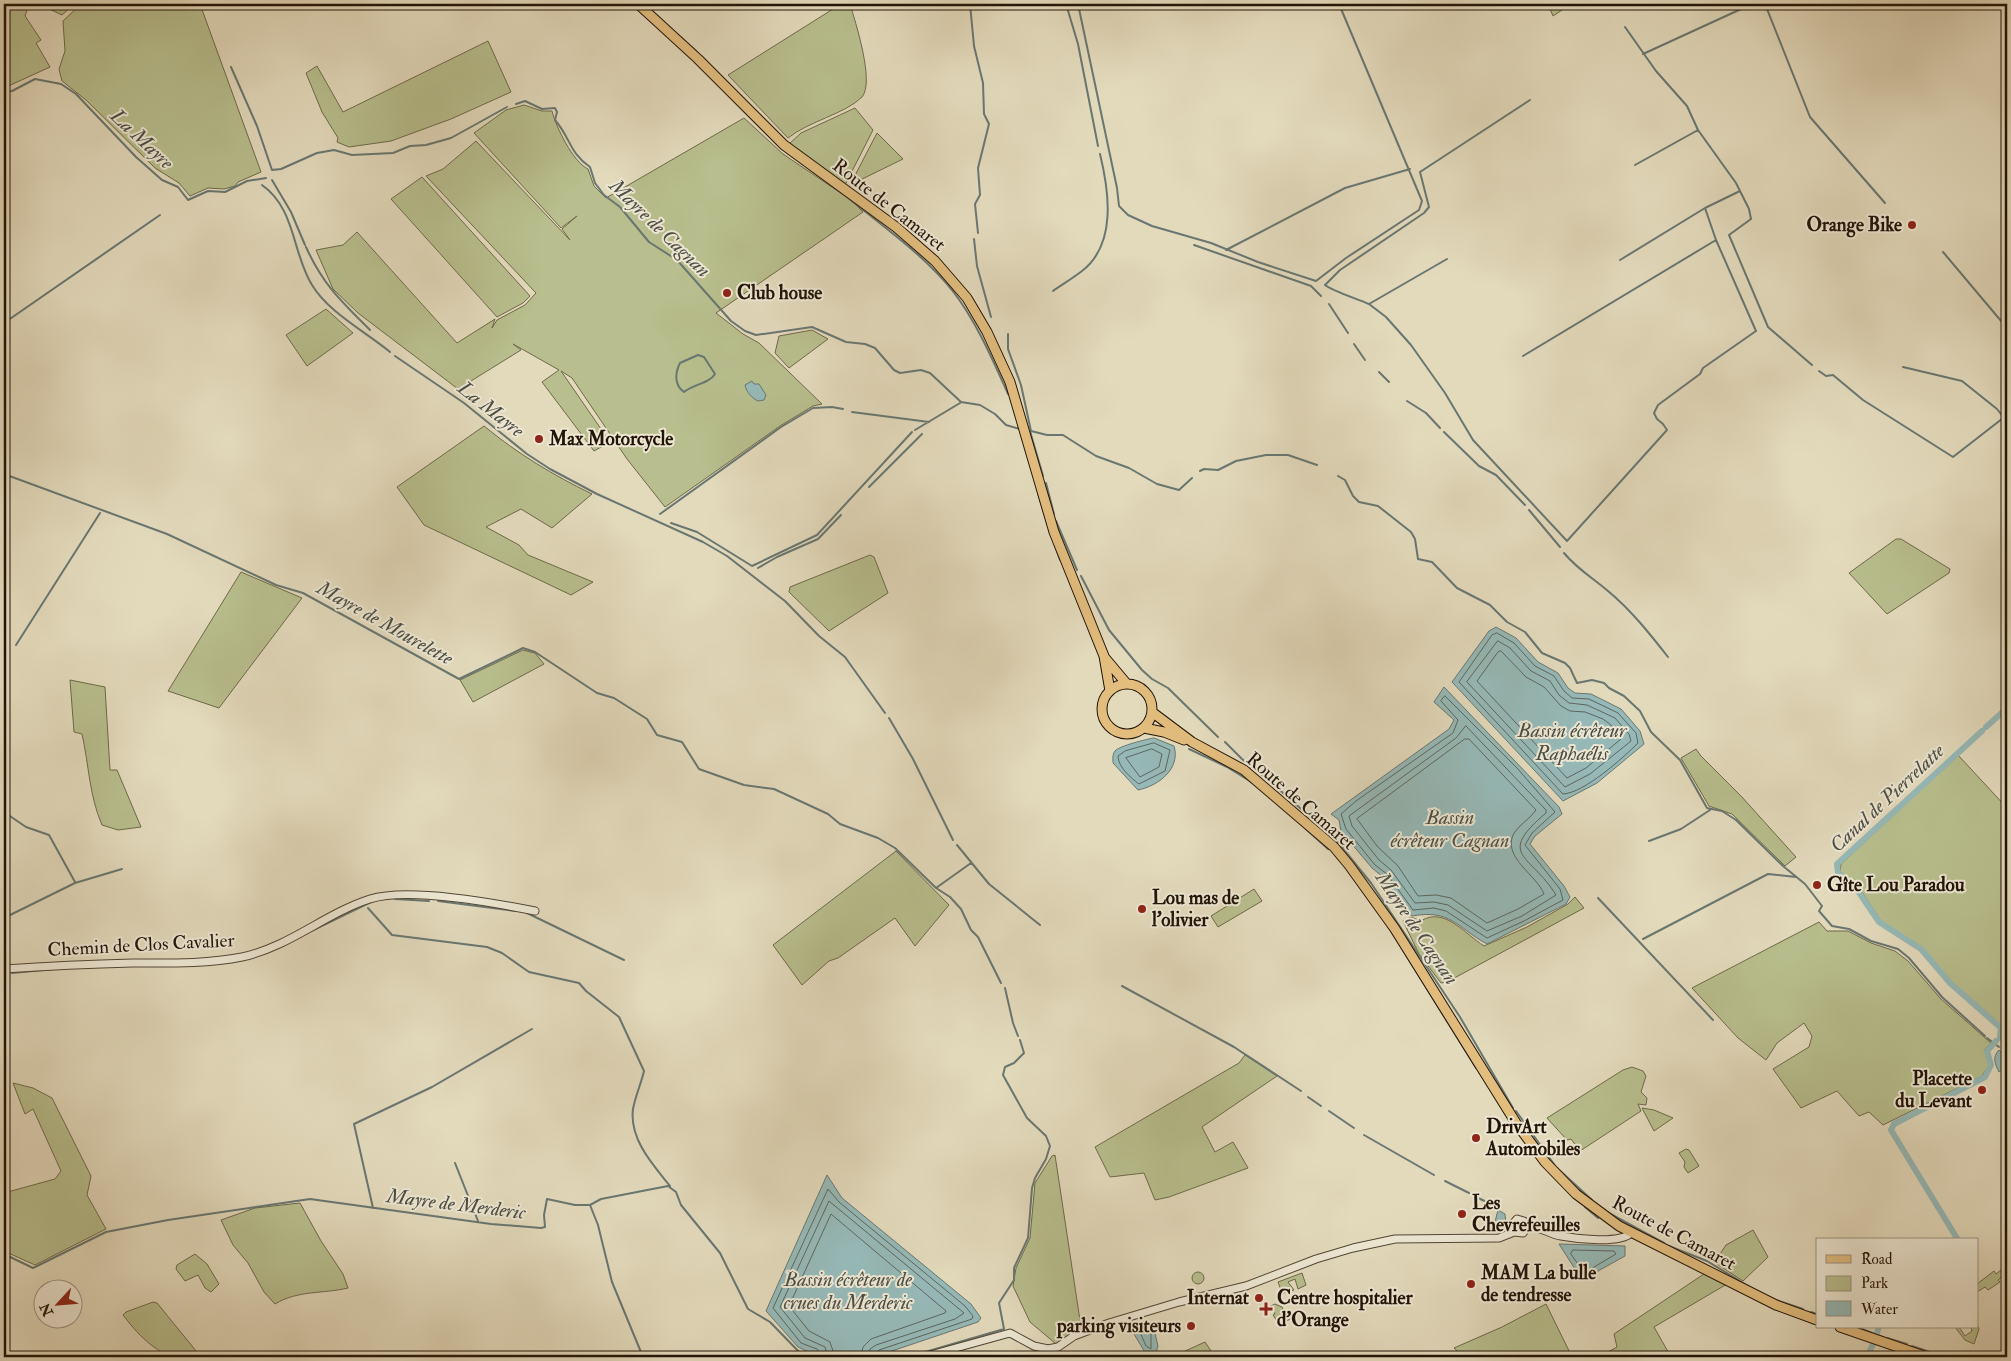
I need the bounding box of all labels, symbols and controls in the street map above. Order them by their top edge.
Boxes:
water label: La Mayre [104,103,179,175]
street label: Route de Camaret [828,153,950,257]
water label: Mayre de Cagnan [603,173,716,283]
place label: Orange Bike [1806,213,1902,238]
marker: Orange Bike [1906,219,1918,231]
place label: Club house [737,281,822,305]
marker: Club house [721,287,733,299]
water label: La Mayre [452,375,529,443]
place label: Max Motorcycle [548,427,673,452]
marker: Max Motorcycle [533,433,545,445]
water label: Mayre de Mourelette [312,575,458,671]
water label: Bassin écrêteur Raphaélis [1517,718,1628,766]
water label: Canal de Pierrelatte [1824,738,1950,858]
street label: Route de Camaret [1241,747,1361,855]
water label: Bassin écrêteur Cagnan [1391,805,1509,853]
water label: Mayre de Cagnan [1369,866,1464,989]
place label: Gîte Lou Paradou [1827,873,1965,897]
marker: Gîte Lou Paradou [1811,879,1823,891]
place label: Lou mas de l'olivier [1151,886,1239,932]
marker: Lou mas de l'olivier [1136,903,1148,915]
street label: Chemin de Clos Cavalier [47,928,235,962]
place label: Placette du Levant [1895,1067,1973,1113]
marker: Placette du Levant [1976,1084,1988,1096]
place label: DrivArt Automobiles [1485,1115,1581,1161]
marker: DrivArt Automobiles [1470,1132,1482,1144]
water label: Mayre de Merderic [384,1183,528,1225]
street label: Route de Camaret [1608,1190,1740,1276]
place label: Les Chevrefeuilles [1472,1191,1580,1237]
marker: Les Chevrefeuilles [1456,1208,1468,1220]
legend [1816,1238,1978,1328]
text: Road [1861,1250,1893,1269]
place label: MAM La bulle de tendresse [1480,1261,1596,1307]
water label: Bassin écrêteur de crues du Merderic [783,1267,913,1315]
text: Park [1861,1274,1888,1293]
north arrow [32,1278,82,1328]
marker: MAM La bulle de tendresse [1465,1278,1477,1290]
place label: Internat [1187,1286,1250,1310]
place label: Centre hospitalier d'Orange [1277,1286,1414,1333]
marker: Internat [1253,1292,1265,1304]
text: N [36,1300,58,1320]
text: Water [1860,1300,1898,1319]
marker: Centre hospitalier d'Orange [1259,1302,1273,1316]
place label: parking visiteurs [1056,1314,1181,1339]
marker: parking visiteurs [1185,1320,1197,1332]

